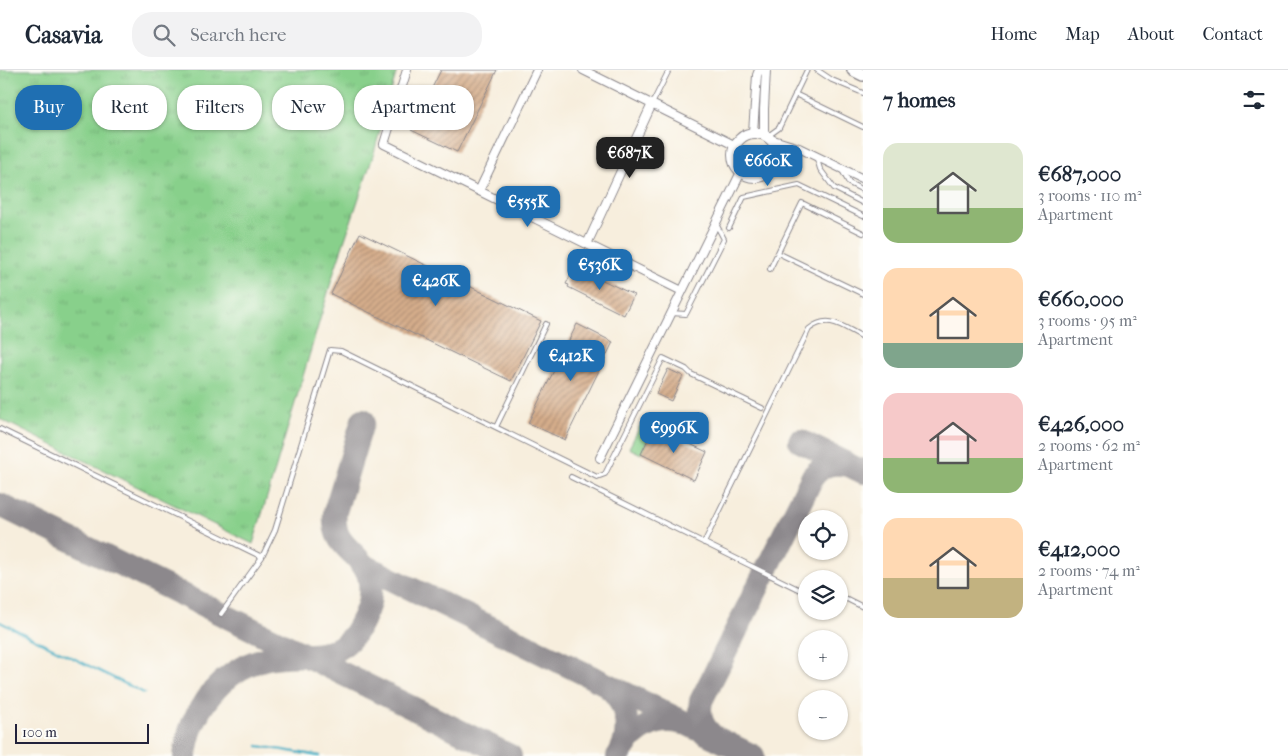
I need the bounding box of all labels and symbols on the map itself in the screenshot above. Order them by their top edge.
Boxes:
pin: €687K [595,136,665,179]
pin: €660K [733,144,803,187]
pin: €555K [493,186,563,228]
pin: €536K [565,248,635,291]
pin: €426K [401,264,471,307]
pin: €412K [536,340,606,382]
pin: €996K [639,412,709,454]
scale bar [15,721,149,744]

